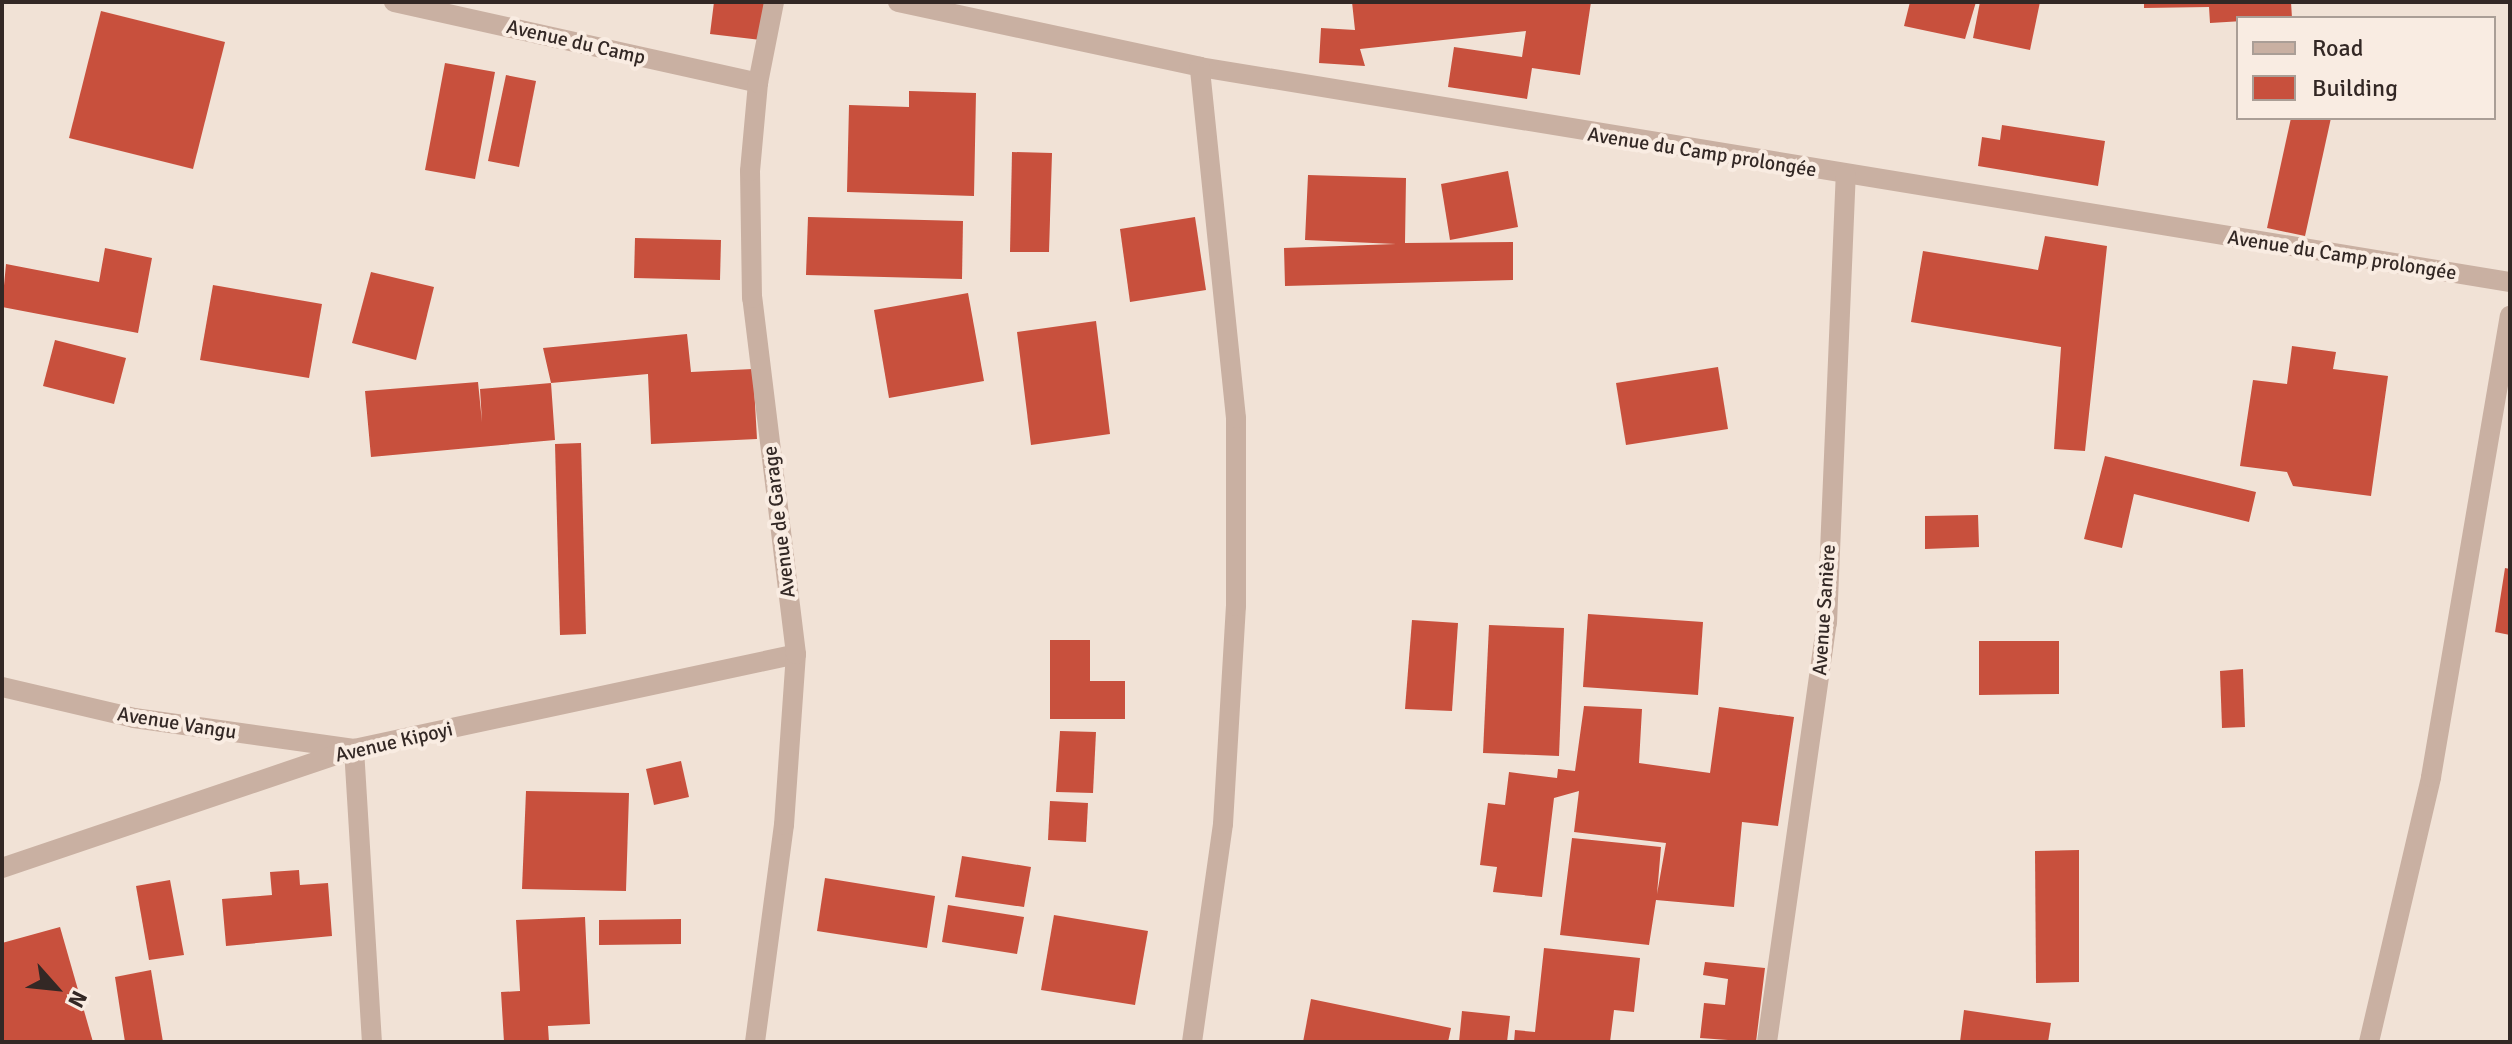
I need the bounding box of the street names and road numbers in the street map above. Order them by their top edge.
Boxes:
street label: Avenue du Camp [504,14,648,70]
street label: Avenue du Camp prolongée [1586,122,1818,182]
street label: Avenue du Camp prolongée [2226,225,2458,285]
street label: Avenue de Garage [758,445,800,599]
street label: Avenue Sanière [1807,544,1841,676]
street label: Avenue Vangu [116,702,238,744]
street label: Avenue Kipoyi [333,717,455,767]

